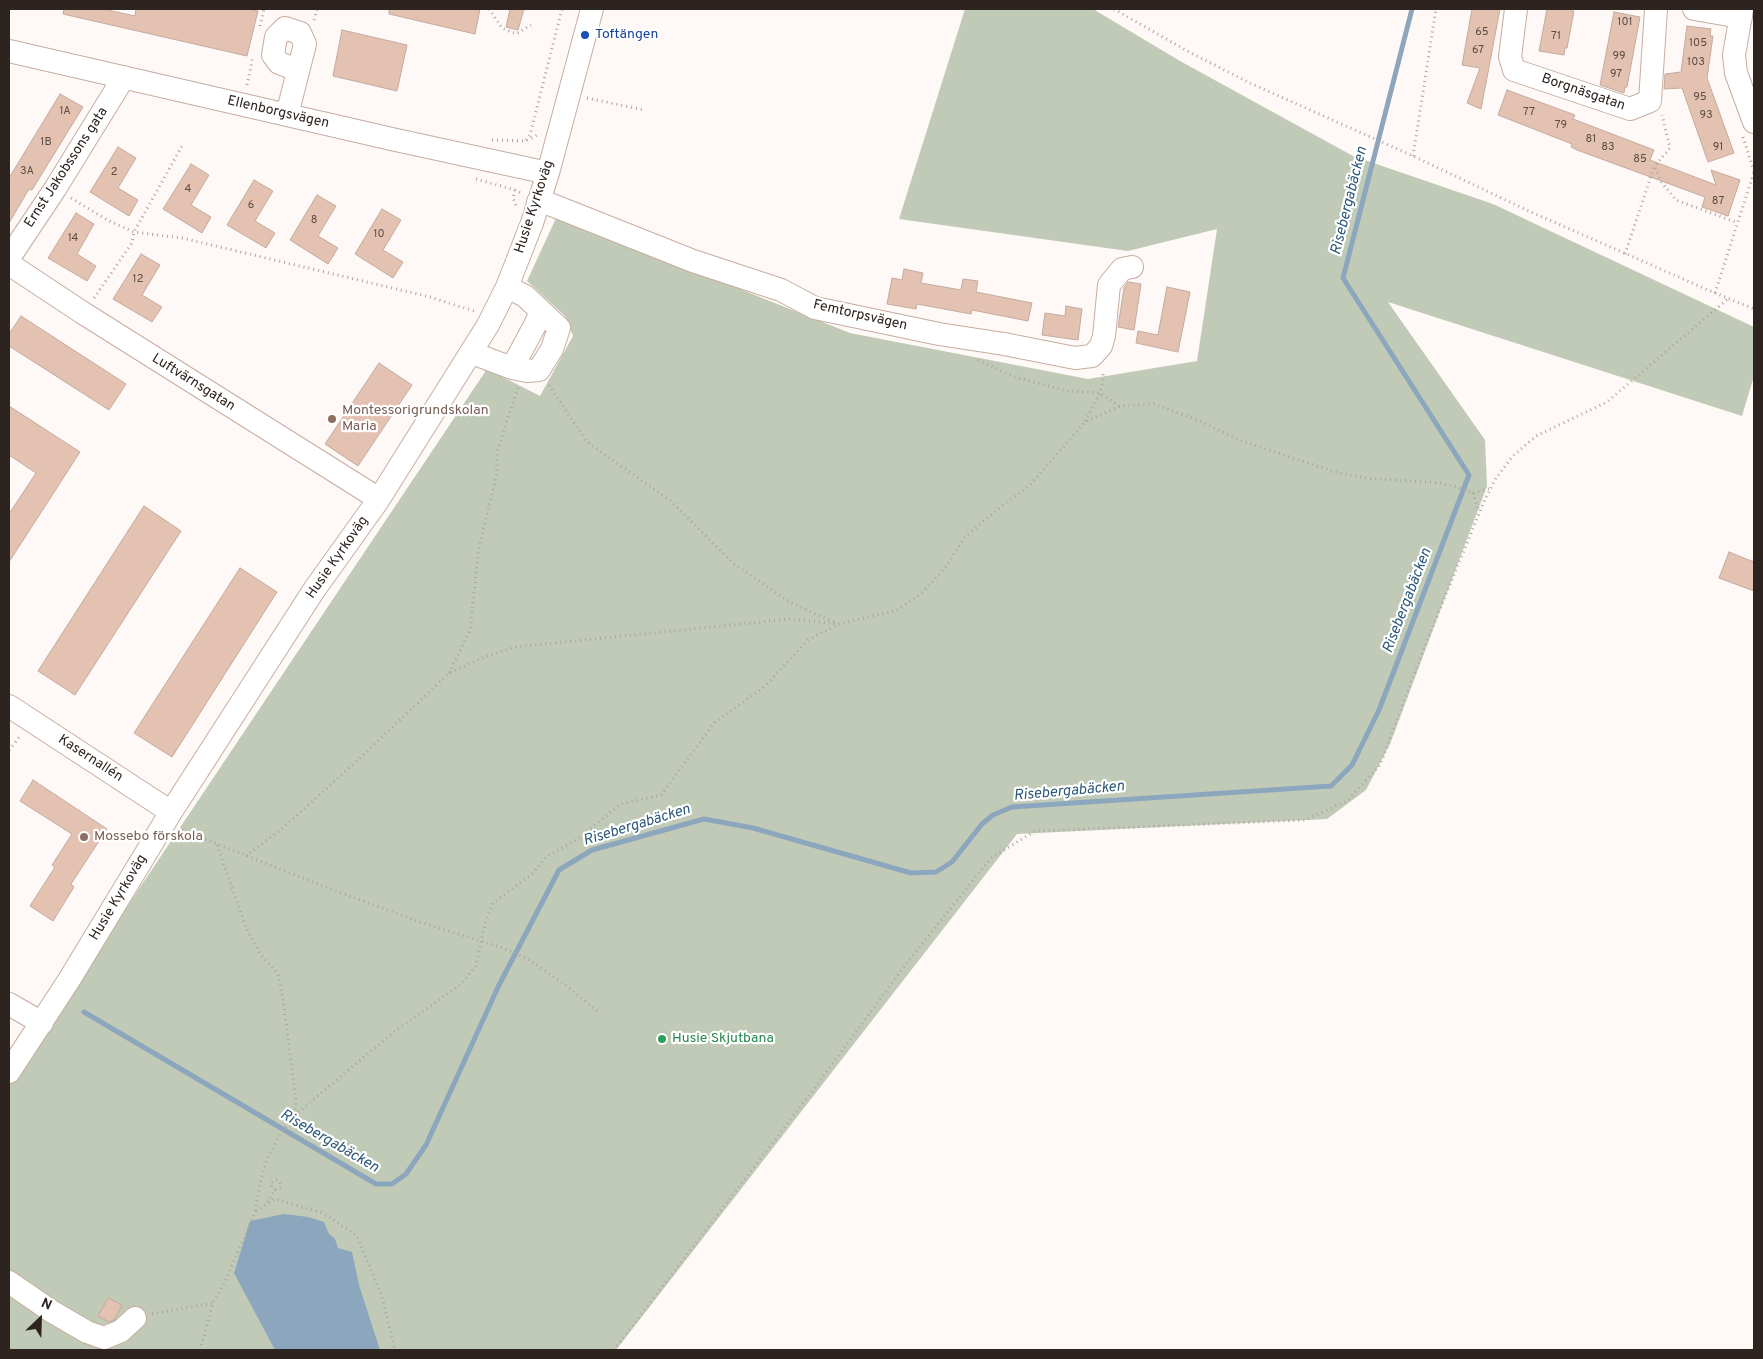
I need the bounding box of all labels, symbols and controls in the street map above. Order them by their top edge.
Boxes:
house number: 101 [1617,16,1633,30]
house number: 65 [1475,26,1489,40]
place label: Toftängen [595,27,658,43]
marker: Toftängen [579,29,591,41]
house number: 71 [1551,30,1561,44]
house number: 105 [1689,37,1707,51]
house number: 67 [1472,44,1484,58]
house number: 99 [1612,50,1626,64]
house number: 103 [1687,56,1705,70]
house number: 97 [1610,68,1622,82]
street label: Borgnäsgatan [1539,71,1627,115]
house number: 95 [1693,91,1707,105]
street label: Ellenborgsvägen [225,93,331,133]
street label: Ernst Jakobssons gata [22,105,112,231]
house number: 1A [59,105,71,119]
house number: 77 [1523,106,1535,120]
house number: 93 [1699,109,1713,123]
house number: 79 [1555,119,1567,133]
house number: 81 [1586,133,1596,147]
house number: 1B [40,136,52,150]
house number: 83 [1601,141,1615,155]
house number: 91 [1713,141,1723,155]
water label: Risebergabäcken [1328,145,1372,257]
house number: 85 [1633,153,1647,167]
street label: Husie Kyrkoväg [512,158,558,256]
house number: 3A [20,165,34,179]
house number: 2 [111,166,117,180]
house number: 4 [185,183,191,197]
house number: 87 [1712,195,1724,209]
house number: 6 [248,199,254,213]
house number: 8 [311,214,317,228]
house number: 10 [373,228,385,242]
house number: 14 [68,232,78,246]
house number: 12 [133,273,143,287]
street label: Femtorpsvägen [811,297,909,335]
street label: Luftvärnsgatan [148,351,238,415]
place label: Montessorigrundskolan Maria [342,403,489,436]
marker: Montessorigrundskolan Maria [326,413,338,425]
street label: Husie Kyrkoväg [303,513,373,603]
water label: Risebergabäcken [1380,546,1436,656]
street label: Kasernallén [54,732,126,786]
water label: Risebergabäcken [1013,778,1125,806]
water label: Risebergabäcken [581,801,693,851]
place label: Mossebo förskola [94,829,203,845]
marker: Mossebo förskola [78,831,90,843]
street label: Husie Kyrkoväg [87,852,151,944]
place label: Husie Skjutbana [672,1031,774,1047]
marker: Husie Skjutbana [656,1033,668,1045]
water label: Risebergabäcken [276,1106,382,1178]
north arrow [15,1294,65,1344]
text: N [38,1295,54,1315]

